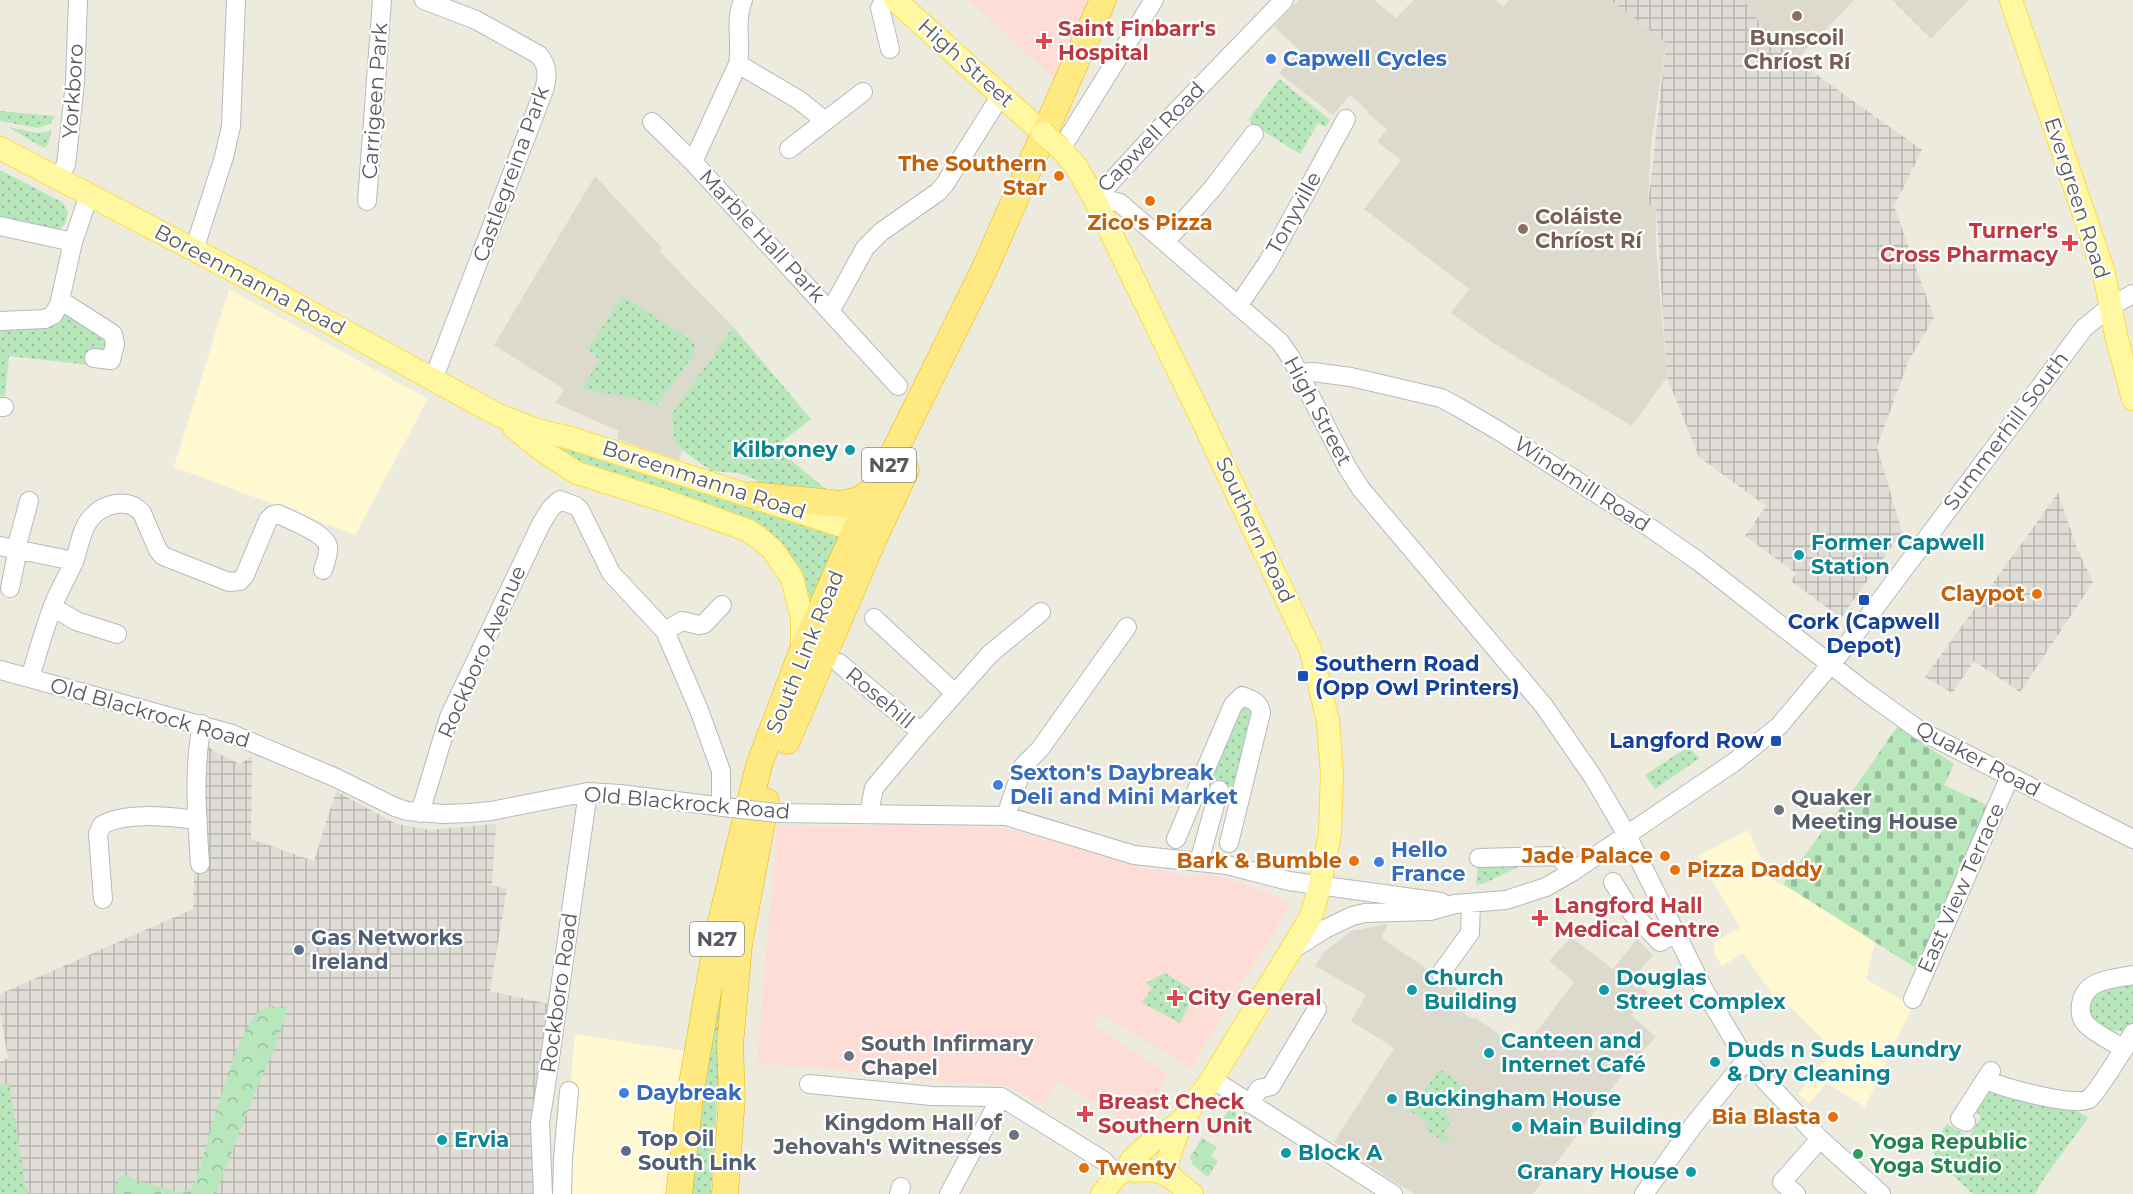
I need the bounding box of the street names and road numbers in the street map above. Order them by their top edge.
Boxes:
street label: High Street [913,13,1019,112]
street label: Carrigeen Park [357,21,392,180]
street label: Yorkboro [57,43,88,139]
street label: Capwell Road [1092,76,1210,197]
street label: Castlegreina Park [467,82,554,265]
street label: Evergreen Road [2040,114,2115,282]
street label: Marble Hall Park [694,164,831,308]
street label: Tonyville [1261,167,1326,258]
street label: Boreenmanna Road [151,219,350,340]
street label: Summerhill South [1938,346,2073,515]
street label: High Street [1279,352,1358,470]
street label: Windmill Road [1510,430,1655,537]
street label: Boreenmanna Road [599,435,809,524]
road number: N27 [862,448,916,482]
street label: Southern Road [1211,453,1300,607]
street label: Rockboro Avenue [432,562,531,742]
street label: South Link Road [760,567,849,737]
street label: Rosehill [841,662,920,734]
street label: Old Blackrock Road [47,672,253,753]
street label: Quaker Road [1912,715,2045,802]
street label: Old Blackrock Road [583,781,791,824]
street label: East View Terrace [1912,799,2009,976]
street label: Rockboro Road [535,911,582,1075]
road number: N27 [690,922,744,956]

